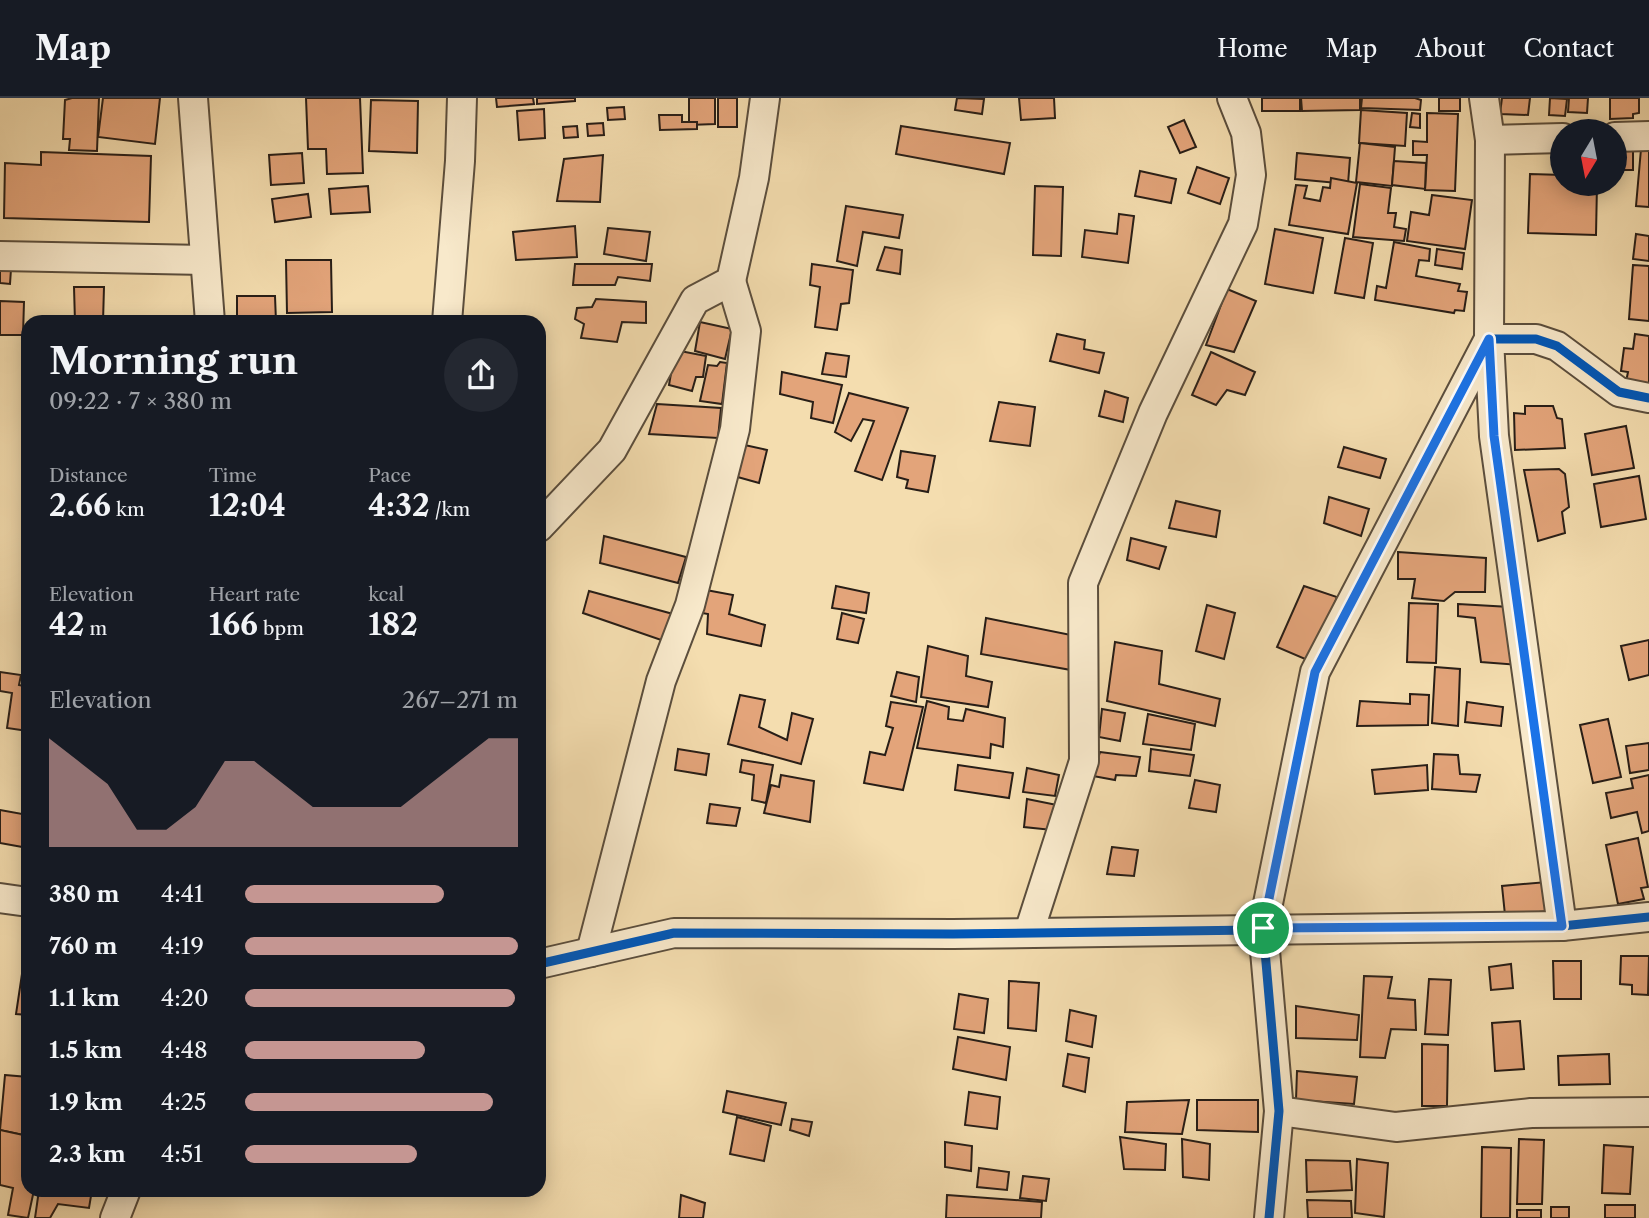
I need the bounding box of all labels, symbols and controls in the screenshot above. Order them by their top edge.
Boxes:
text: Map [35,28,111,69]
text: Home [1217,34,1288,63]
text: Map [1326,34,1377,63]
text: About [1415,34,1486,63]
text: Contact [1524,34,1614,63]
north arrow [1550,119,1628,196]
map controls [1550,119,1627,196]
text: Morning run [49,337,298,384]
button: share [444,338,518,412]
text: 09:22 · 7 × 380 m [49,387,232,415]
text: Distance [49,464,128,487]
text: Time [209,464,257,487]
text: Pace [368,464,411,487]
text: 2.66 [49,487,111,524]
text: 12:04 [209,487,286,524]
text: 4:32 [368,487,430,524]
text: km [111,498,145,521]
text: /km [430,498,470,521]
text: Elevation [49,583,134,606]
text: Heart rate [209,583,300,606]
text: kcal [368,583,404,606]
text: 42 [49,606,85,643]
text: 166 [209,606,258,643]
text: 182 [368,606,418,643]
text: m [85,617,107,640]
text: bpm [258,617,304,640]
text: Elevation [49,686,152,714]
text: 267–271 m [402,686,518,714]
text: 380 m [49,880,120,908]
text: 4:41 [161,880,204,908]
pin [1233,898,1293,958]
icon: arrive [1244,909,1282,947]
text: 760 m [49,932,118,960]
text: 4:19 [161,932,204,960]
text: 1.1 km [49,984,120,1012]
text: 4:20 [161,984,209,1012]
text: 1.5 km [49,1036,122,1064]
text: 4:48 [161,1036,208,1064]
text: 1.9 km [49,1088,123,1116]
text: 4:25 [161,1088,206,1116]
text: 2.3 km [49,1140,126,1168]
text: 4:51 [161,1140,203,1168]

